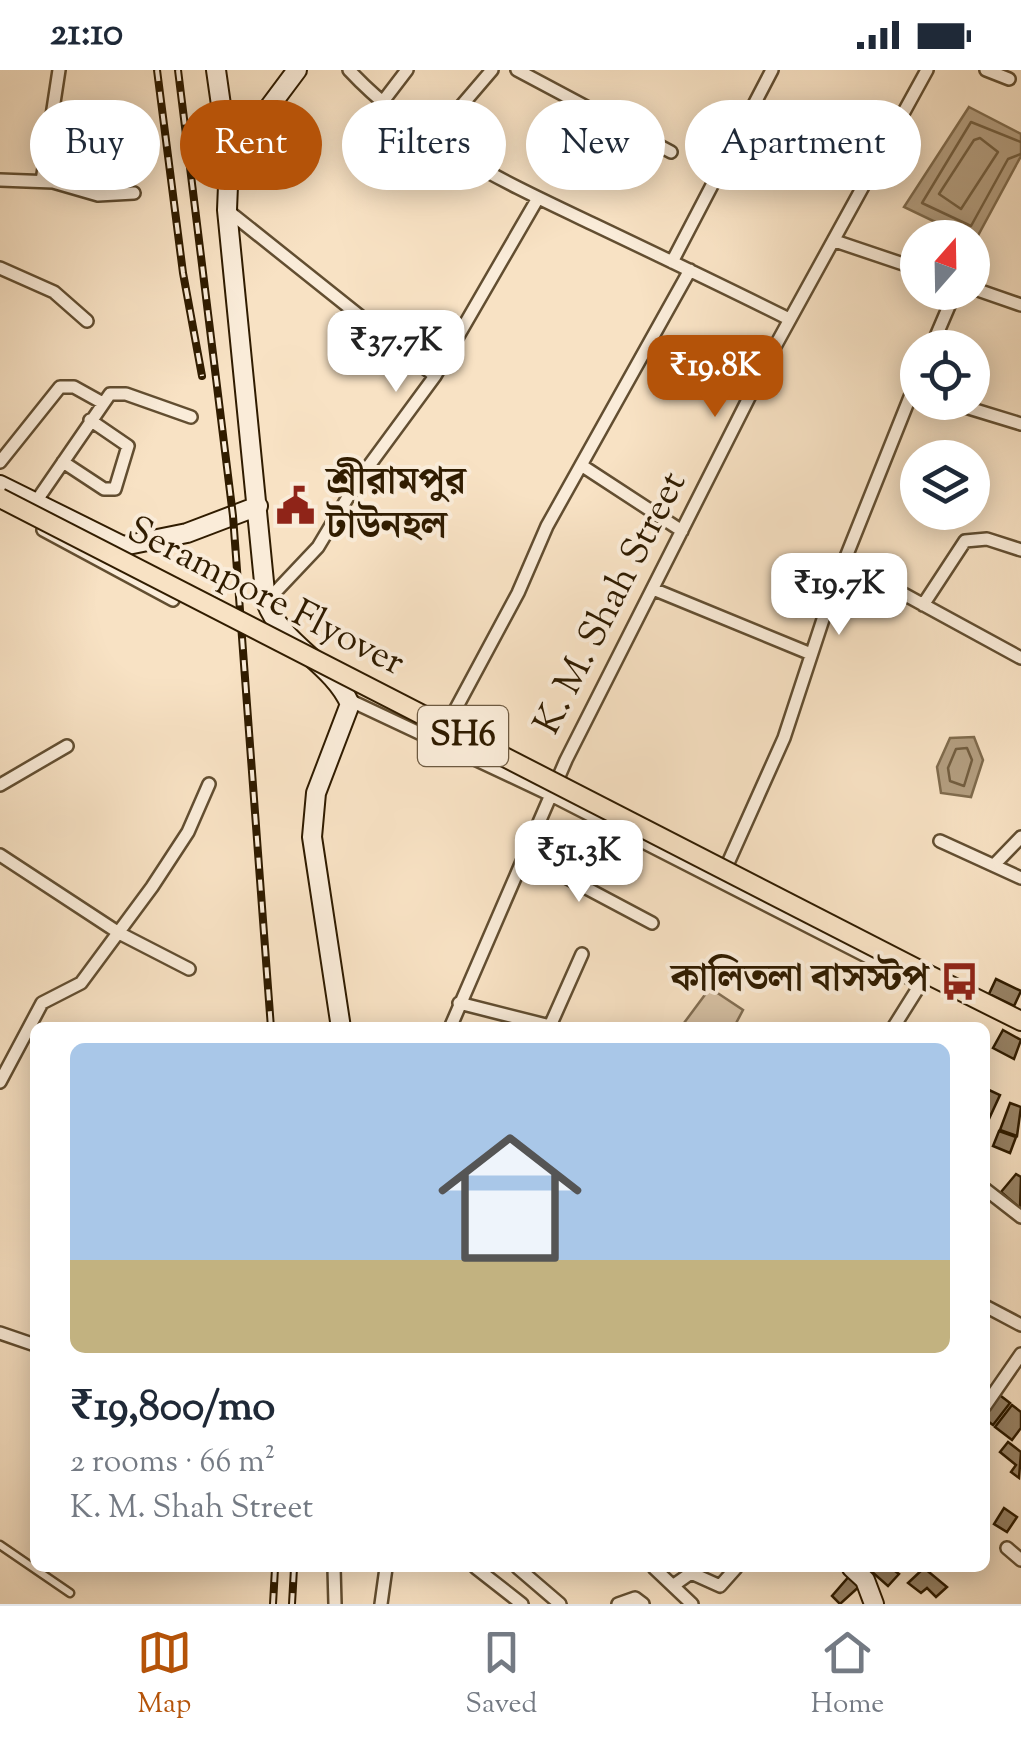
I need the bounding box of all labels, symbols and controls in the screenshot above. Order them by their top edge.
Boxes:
text: 21:10 [50,8,123,62]
chip: Buy [30,100,160,190]
chip: Rent [180,100,322,190]
chip: Filters [342,100,506,190]
chip: New [526,100,665,190]
chip: Apartment [685,100,921,190]
north arrow [900,220,990,310]
map controls [900,220,990,530]
pin: ₹37.7K [315,310,477,395]
text: ₹37.7K [349,319,443,365]
button: locate [900,330,990,420]
pin: ₹19.8K [634,335,796,420]
text: ₹19.8K [669,344,761,390]
button: layers [900,440,990,530]
place label: শ্রীরামপুর টাউনহল [324,457,468,555]
street label: K. M. Shah Street [522,463,702,745]
public building icon: শ্রীরামপুর টাউনহল [275,485,317,527]
street label: Serampore Flyover [117,505,413,691]
pin: ₹19.7K [758,553,920,638]
text: ₹19.7K [793,562,885,608]
road number: SH6 [418,706,508,766]
pin: ₹51.3K [498,820,660,905]
text: ₹51.3K [537,829,621,875]
place label: কালিতলা বাসস্টপ [669,954,930,1008]
bus stop icon: কালিতলা বাসস্টপ [938,960,980,1002]
icon: home [420,1108,600,1288]
text: ₹19,800/mo [70,1379,275,1439]
text: 2 rooms · 66 m² [70,1440,275,1486]
text: K. M. Shah Street [70,1486,313,1532]
tab: Map [137,1625,192,1725]
tab: Saved [465,1625,537,1725]
tab: Home [811,1625,884,1725]

